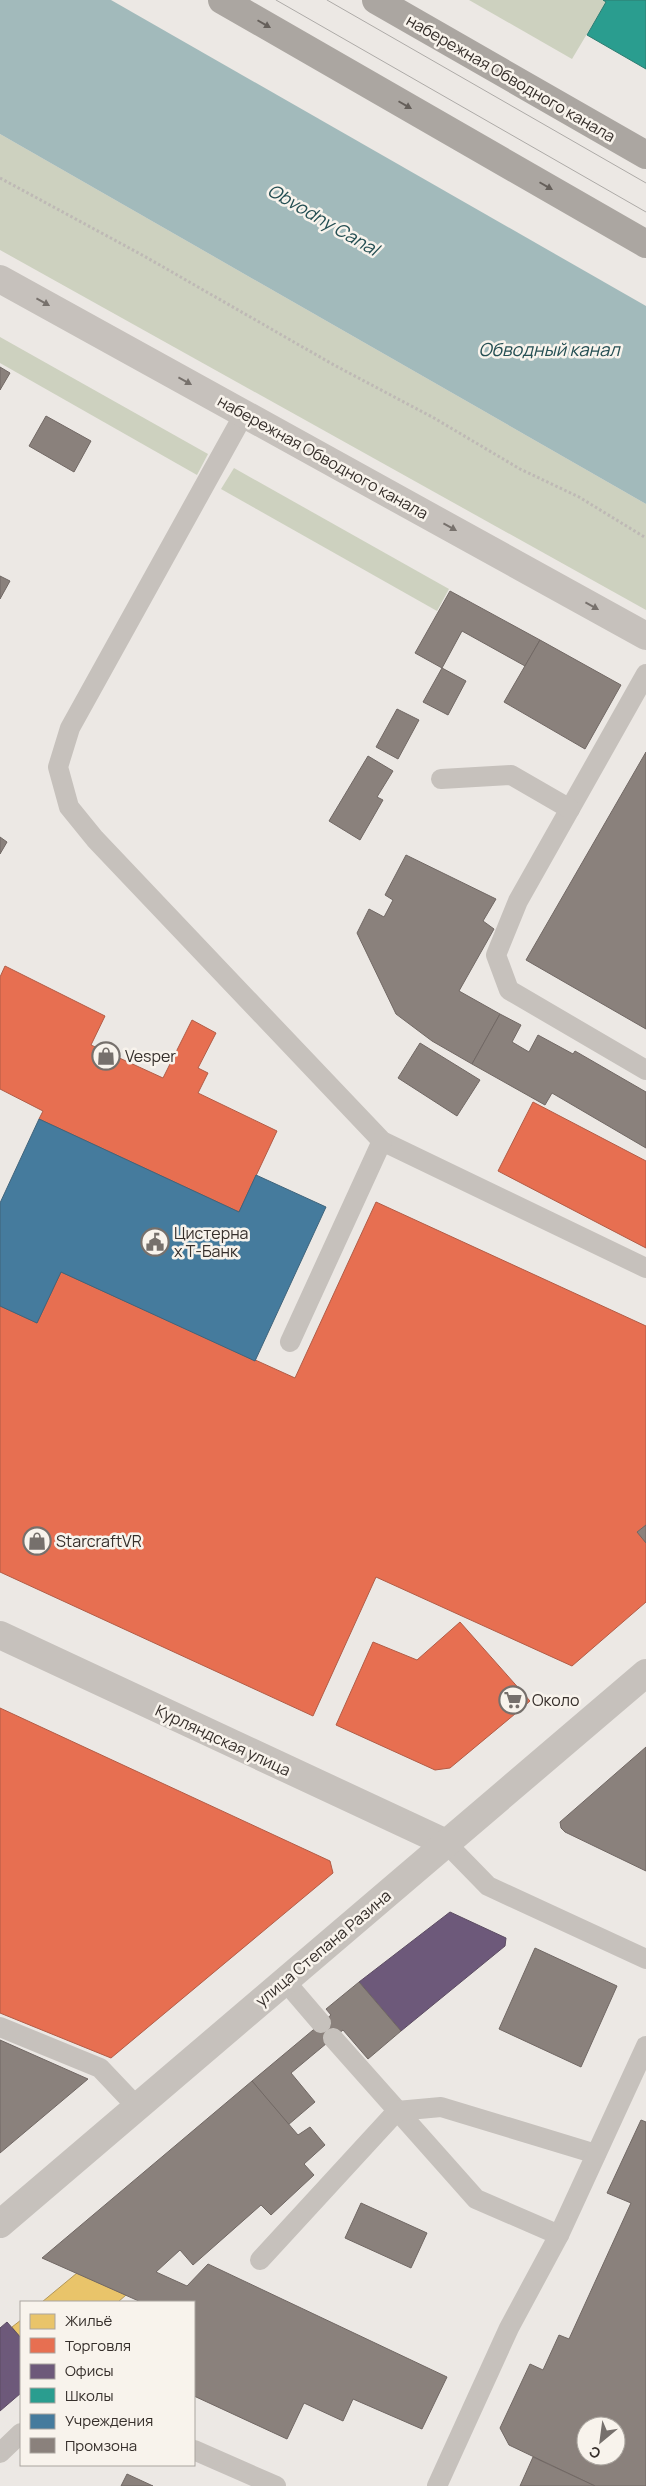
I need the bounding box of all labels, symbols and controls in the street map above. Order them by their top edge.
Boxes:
street label: набережная Обводного канала [403,9,619,147]
one-way arrow [257,20,270,29]
one-way arrow [398,101,411,110]
water label: Obvodny Canal [264,178,386,262]
one-way arrow [538,182,553,190]
one-way arrow [36,298,49,307]
water label: Обводный канал [478,337,621,361]
one-way arrow [178,377,192,385]
street label: набережная Обводного канала [214,390,432,524]
one-way arrow [443,523,456,532]
one-way arrow [585,602,599,610]
shop icon: Vesper [91,1041,121,1071]
place label: Vesper [125,1045,176,1067]
place label: Цистерна х Т-Банк [174,1222,248,1262]
public building icon: Цистерна х Т-Банк [140,1227,170,1257]
shop icon: StarcraftVR [22,1526,52,1556]
place label: StarcraftVR [56,1530,142,1552]
supermarket icon: Около [498,1685,528,1715]
place label: Около [532,1689,580,1711]
street label: Курляндская улица [152,1699,294,1781]
street label: улица Степана Разина [250,1885,396,2011]
legend [20,2301,195,2466]
text: Жильё [65,2310,113,2331]
text: Торговля [65,2335,131,2356]
text: Офисы [65,2360,114,2381]
text: Школы [65,2385,113,2406]
text: Учреждения [65,2410,153,2431]
north arrow [576,2416,626,2466]
text: Промзона [65,2435,137,2456]
text: С [585,2442,604,2464]

